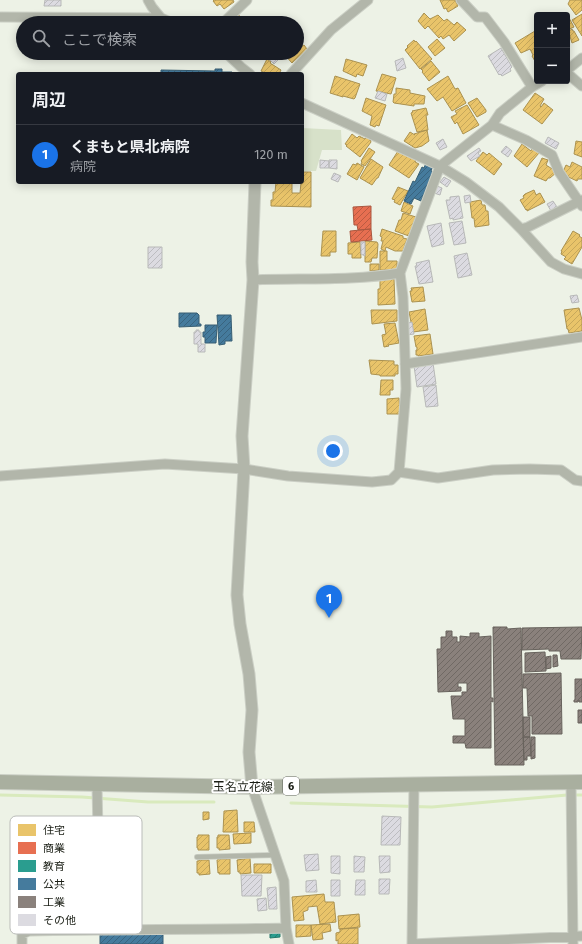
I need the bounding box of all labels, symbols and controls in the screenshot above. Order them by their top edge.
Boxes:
map controls [534,12,570,84]
button: + [534,12,570,48]
search box [16,16,304,60]
icon: search [30,27,52,49]
text: ここで検索 [62,31,137,49]
button: − [534,48,570,84]
text: 周辺 [32,90,66,111]
text: くまもと県北病院 [70,138,190,156]
text: 1 [42,147,48,162]
text: 120 m [254,147,288,162]
text: 病院 [70,159,96,174]
your location [323,441,343,461]
pin: 1 [316,585,342,618]
road number: 6 [283,777,299,795]
street label: 玉名立花線 [213,780,273,794]
legend [10,816,142,934]
text: 住宅 [43,824,65,837]
text: 商業 [43,842,65,855]
text: 教育 [43,860,65,873]
text: 公共 [43,878,65,891]
text: 工業 [43,896,65,909]
text: その他 [43,914,76,927]

